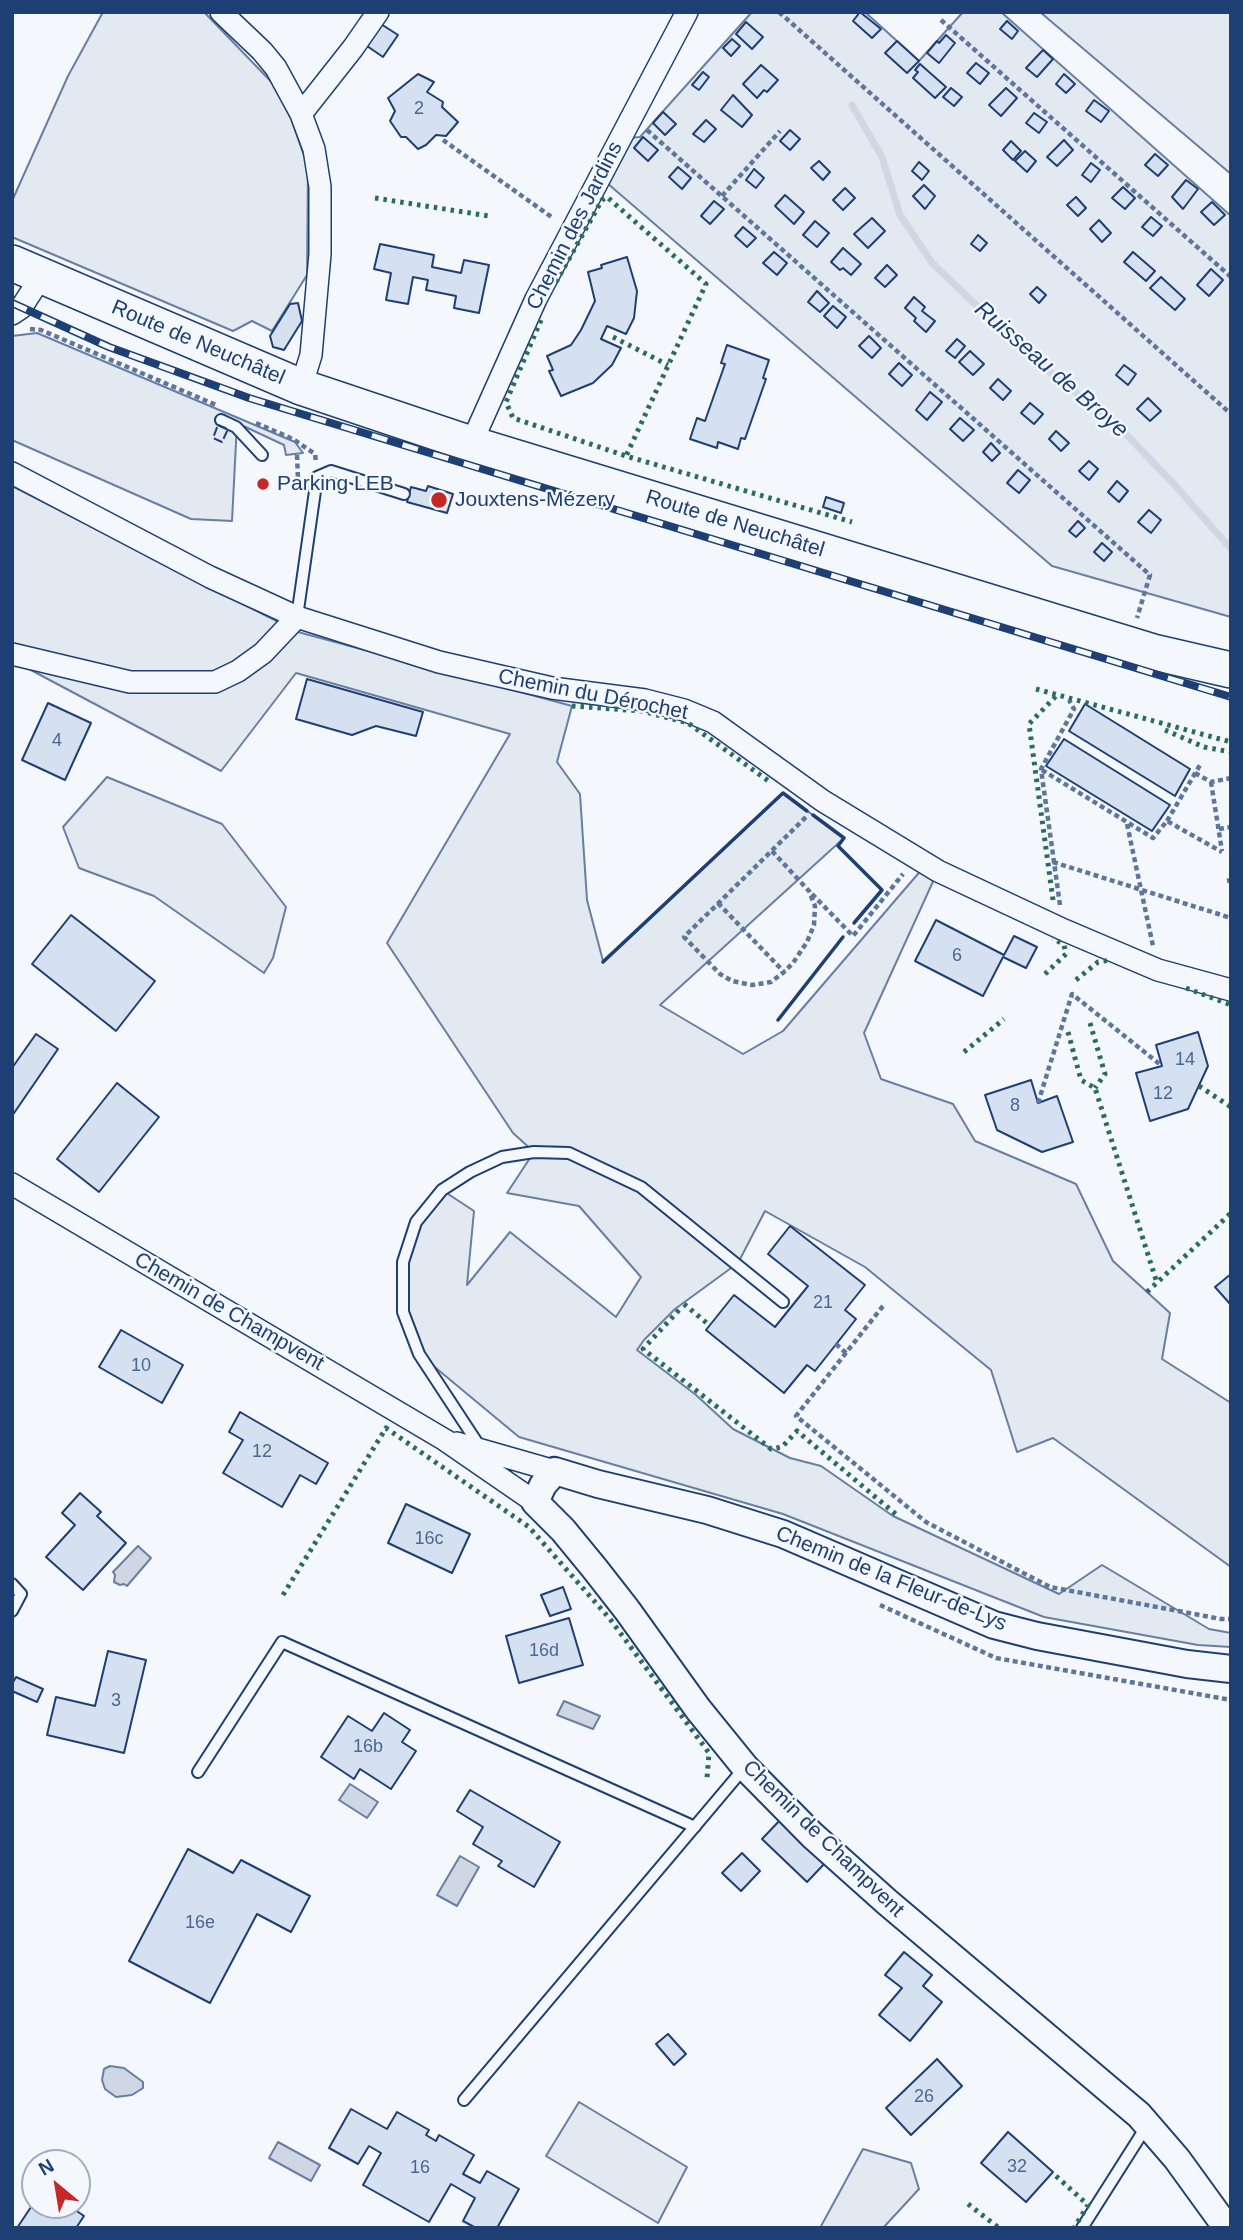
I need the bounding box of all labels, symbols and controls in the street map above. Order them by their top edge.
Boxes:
house number: 2 [414,98,424,120]
street label: Chemin des Jardins [522,138,628,314]
street label: Route de Neuchâtel [108,295,288,391]
water label: Ruisseau de Broye [969,296,1133,444]
place label: Parking LEB [277,471,394,497]
marker: Parking LEB [255,476,271,492]
street label: Route de Neuchâtel [643,485,827,563]
place label: Jouxtens-Mézery [455,487,615,513]
marker: Jouxtens-Mézery [429,490,449,510]
street label: Chemin du Dérochet [496,664,690,726]
house number: 4 [52,730,62,752]
house number: 6 [952,945,962,967]
house number: 14 [1175,1049,1195,1071]
house number: 12 [1153,1083,1173,1105]
house number: 8 [1010,1095,1020,1117]
street label: Chemin de Champvent [130,1247,328,1377]
house number: 21 [813,1292,833,1314]
house number: 10 [131,1355,151,1377]
house number: 12 [252,1441,272,1463]
street label: Chemin de la Fleur-de-Lys [772,1521,1010,1637]
house number: 16c [414,1528,444,1550]
house number: 16d [529,1640,559,1662]
house number: 3 [111,1690,121,1712]
house number: 16b [353,1736,383,1758]
street label: Chemin de Champvent [737,1755,909,1923]
house number: 16e [185,1912,215,1934]
house number: 26 [914,2086,934,2108]
north arrow [21,2149,91,2219]
text: N [35,2155,57,2180]
house number: 32 [1007,2156,1027,2178]
house number: 16 [410,2157,430,2179]

